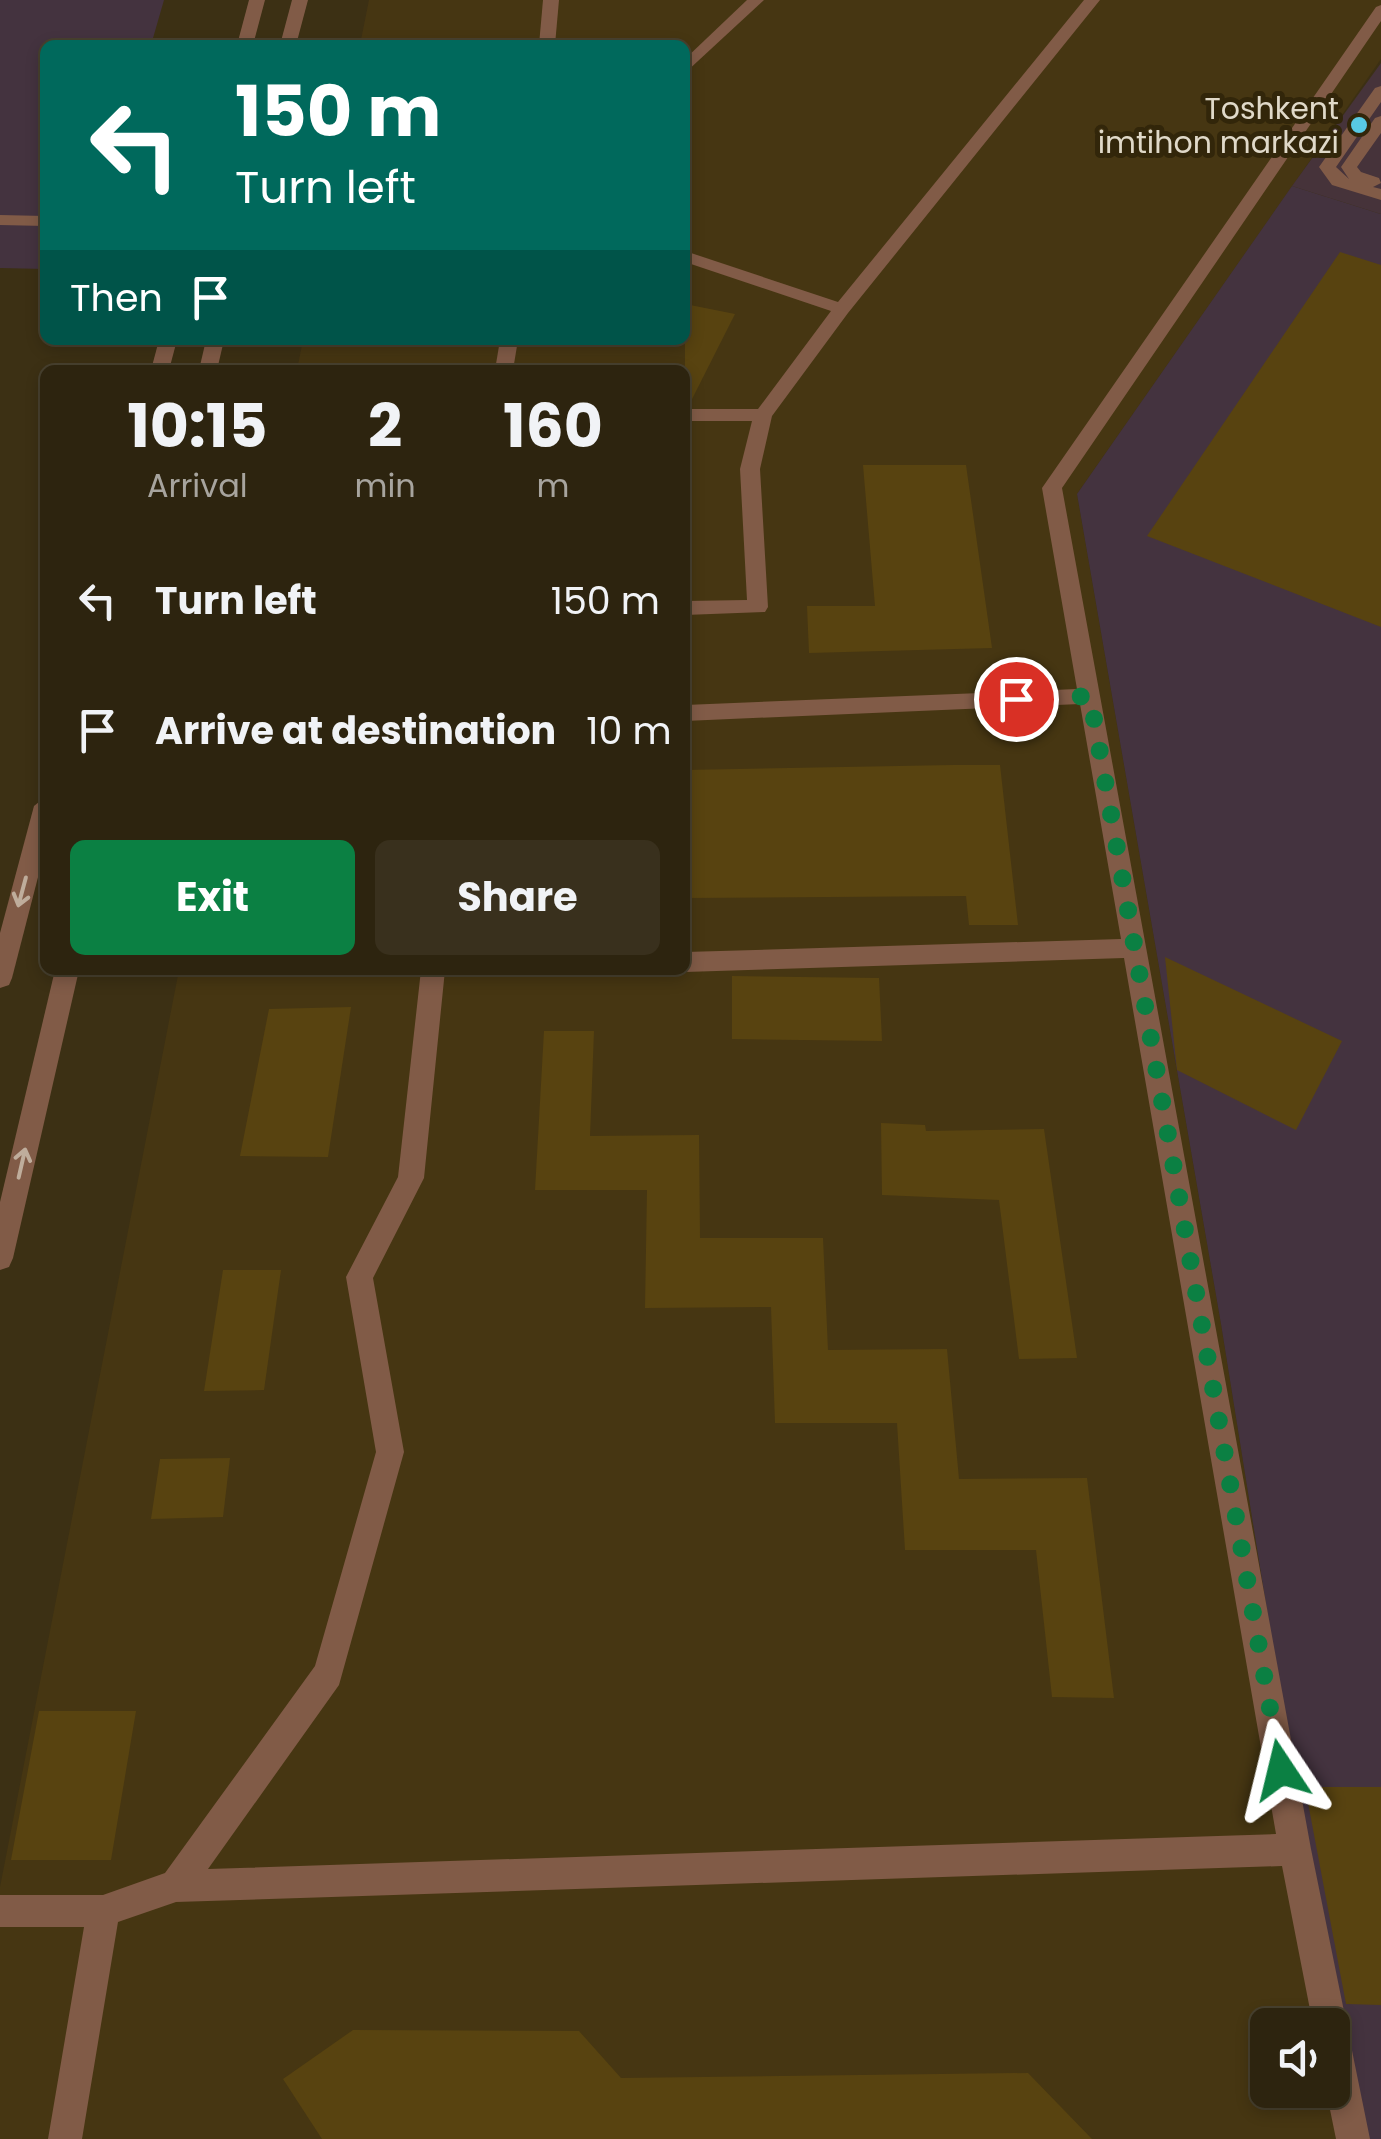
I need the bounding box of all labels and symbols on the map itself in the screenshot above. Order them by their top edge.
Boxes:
place label: Toshkent imtihon markazi [1098,87,1339,164]
marker: Toshkent imtihon markazi [1348,114,1370,136]
pin [974,657,1059,742]
one-way arrow [12,876,31,907]
one-way arrow [14,1148,32,1180]
position arrow [1229,1718,1333,1822]

